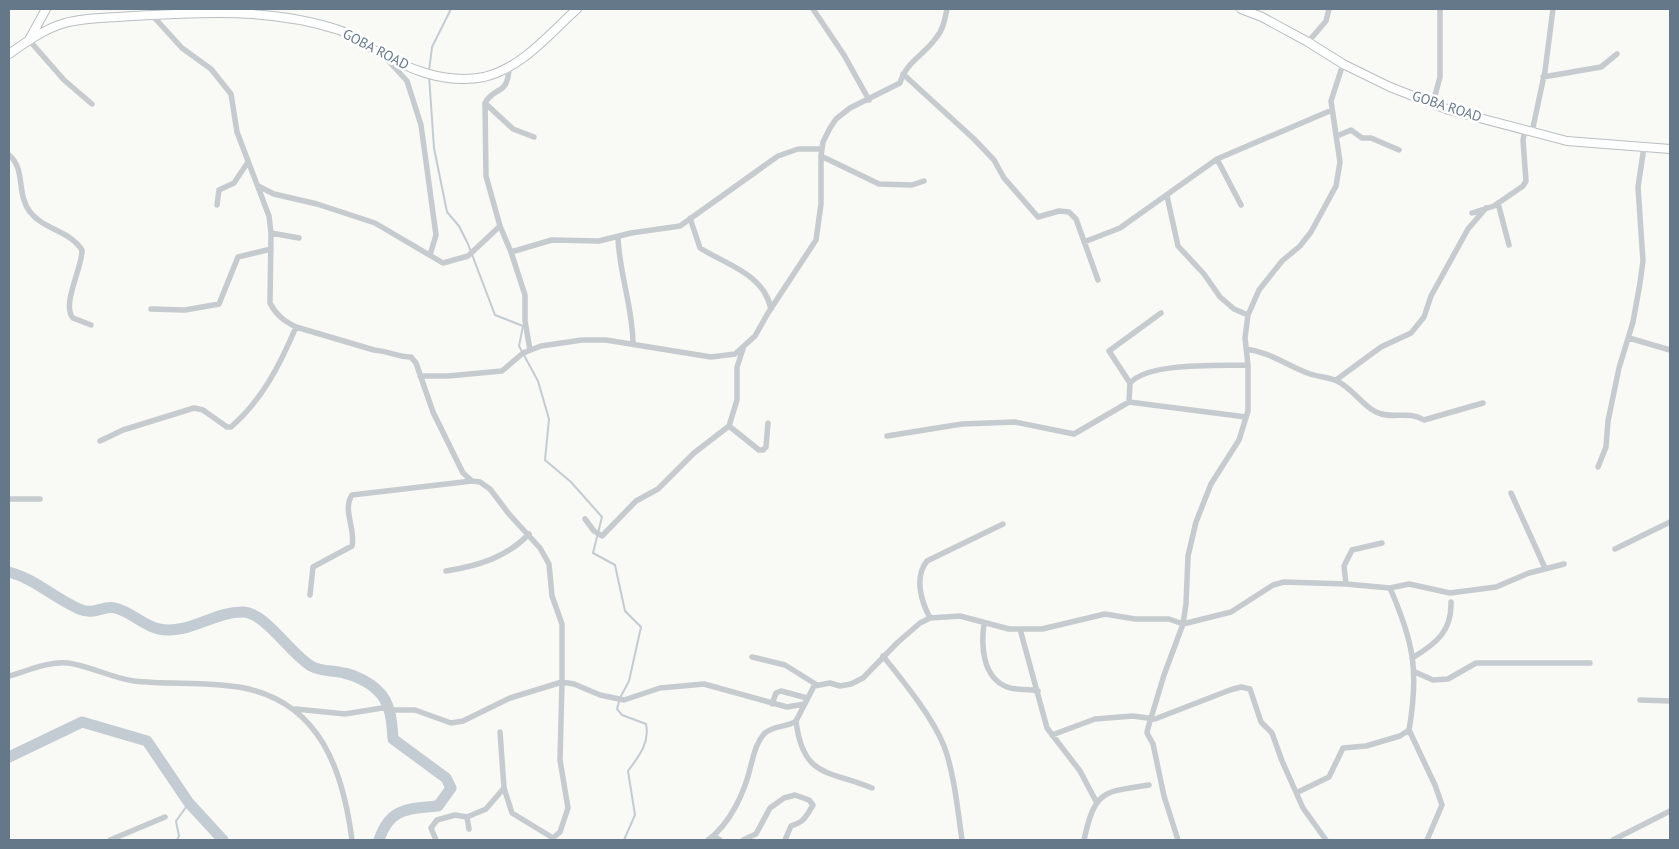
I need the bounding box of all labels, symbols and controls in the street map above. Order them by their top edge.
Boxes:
street label: GOBA ROAD [340,25,412,73]
street label: GOBA ROAD [1410,86,1484,126]

